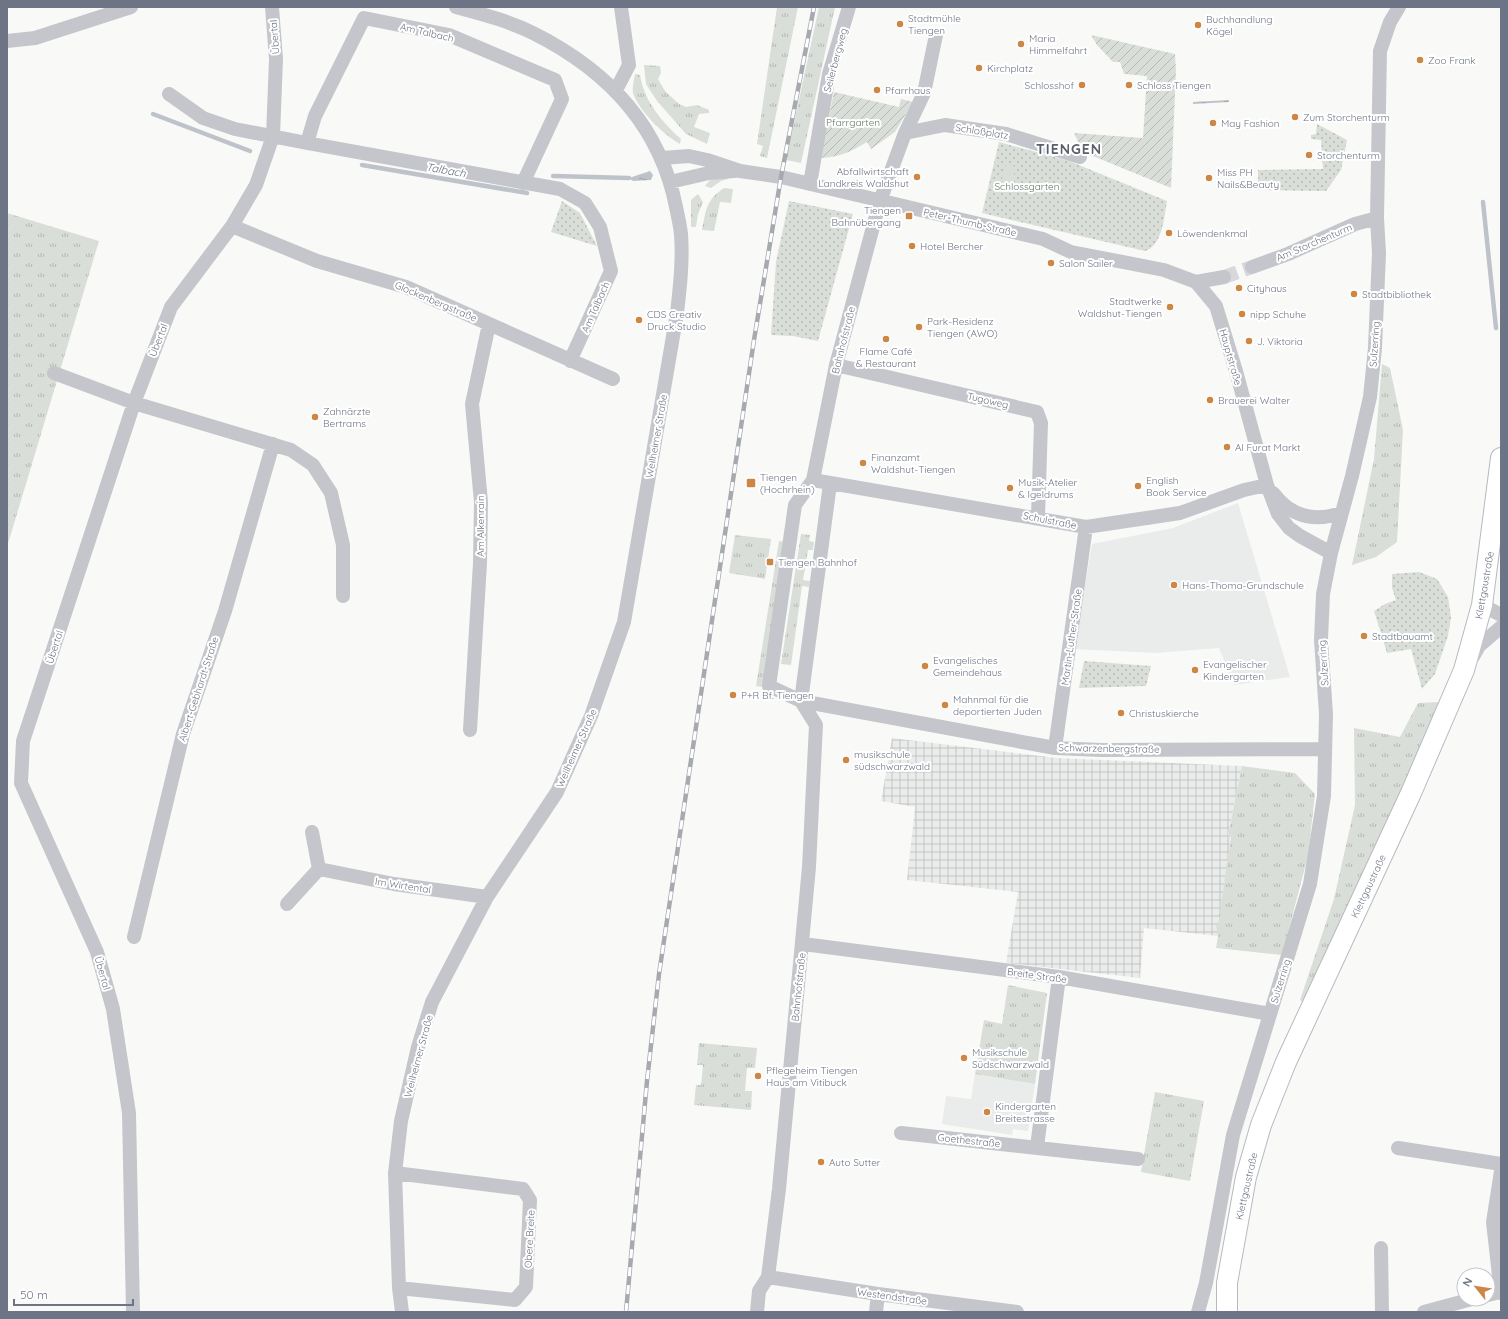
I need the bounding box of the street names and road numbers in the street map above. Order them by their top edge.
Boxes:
street label: Übertal [267,19,282,55]
street label: Am Talbach [399,20,455,45]
street label: Seilerbergweg [821,27,850,94]
street label: Schloßplatz [955,121,1010,142]
street label: Peter-Thumb-Straße [922,205,1018,240]
street label: Am Storchenturm [1274,221,1354,264]
street label: Glockenbergstraße [393,278,479,325]
street label: Am Talbach [578,280,613,335]
street label: Bahnhofstraße [829,305,858,375]
street label: Sulzerring [1366,321,1383,367]
street label: Übertal [146,322,171,359]
street label: Hauptstraße [1216,327,1245,387]
street label: Tugoweg [966,389,1010,412]
street label: Weilheimer Straße [643,393,670,479]
street label: Am Alkenrain [474,495,487,557]
street label: Schulstraße [1022,509,1078,532]
street label: Klettgaustraße [1472,550,1497,620]
street label: Martin-Luther-Straße [1058,588,1085,686]
street label: Übertal [43,629,66,666]
street label: Albert-Gebhardt-Straße [175,635,222,743]
street label: Sulzerring [1315,640,1332,686]
street label: Weilheimer Straße [553,706,600,790]
street label: Schwarzenbergstraße [1058,741,1160,756]
street label: Klettgaustraße [1348,852,1389,920]
street label: Im Wirtental [374,875,432,896]
street label: Bahnhofstraße [788,952,809,1022]
street label: Übertal [92,955,114,991]
street label: Sulzerring [1268,957,1293,1005]
street label: Breite Straße [1006,965,1068,986]
street label: Weilheimer Straße [401,1013,436,1099]
street label: Goethestraße [937,1131,1001,1150]
street label: Klettgaustraße [1232,1151,1261,1221]
street label: Obere Breite [521,1209,538,1268]
street label: Westendstraße [856,1285,928,1308]

